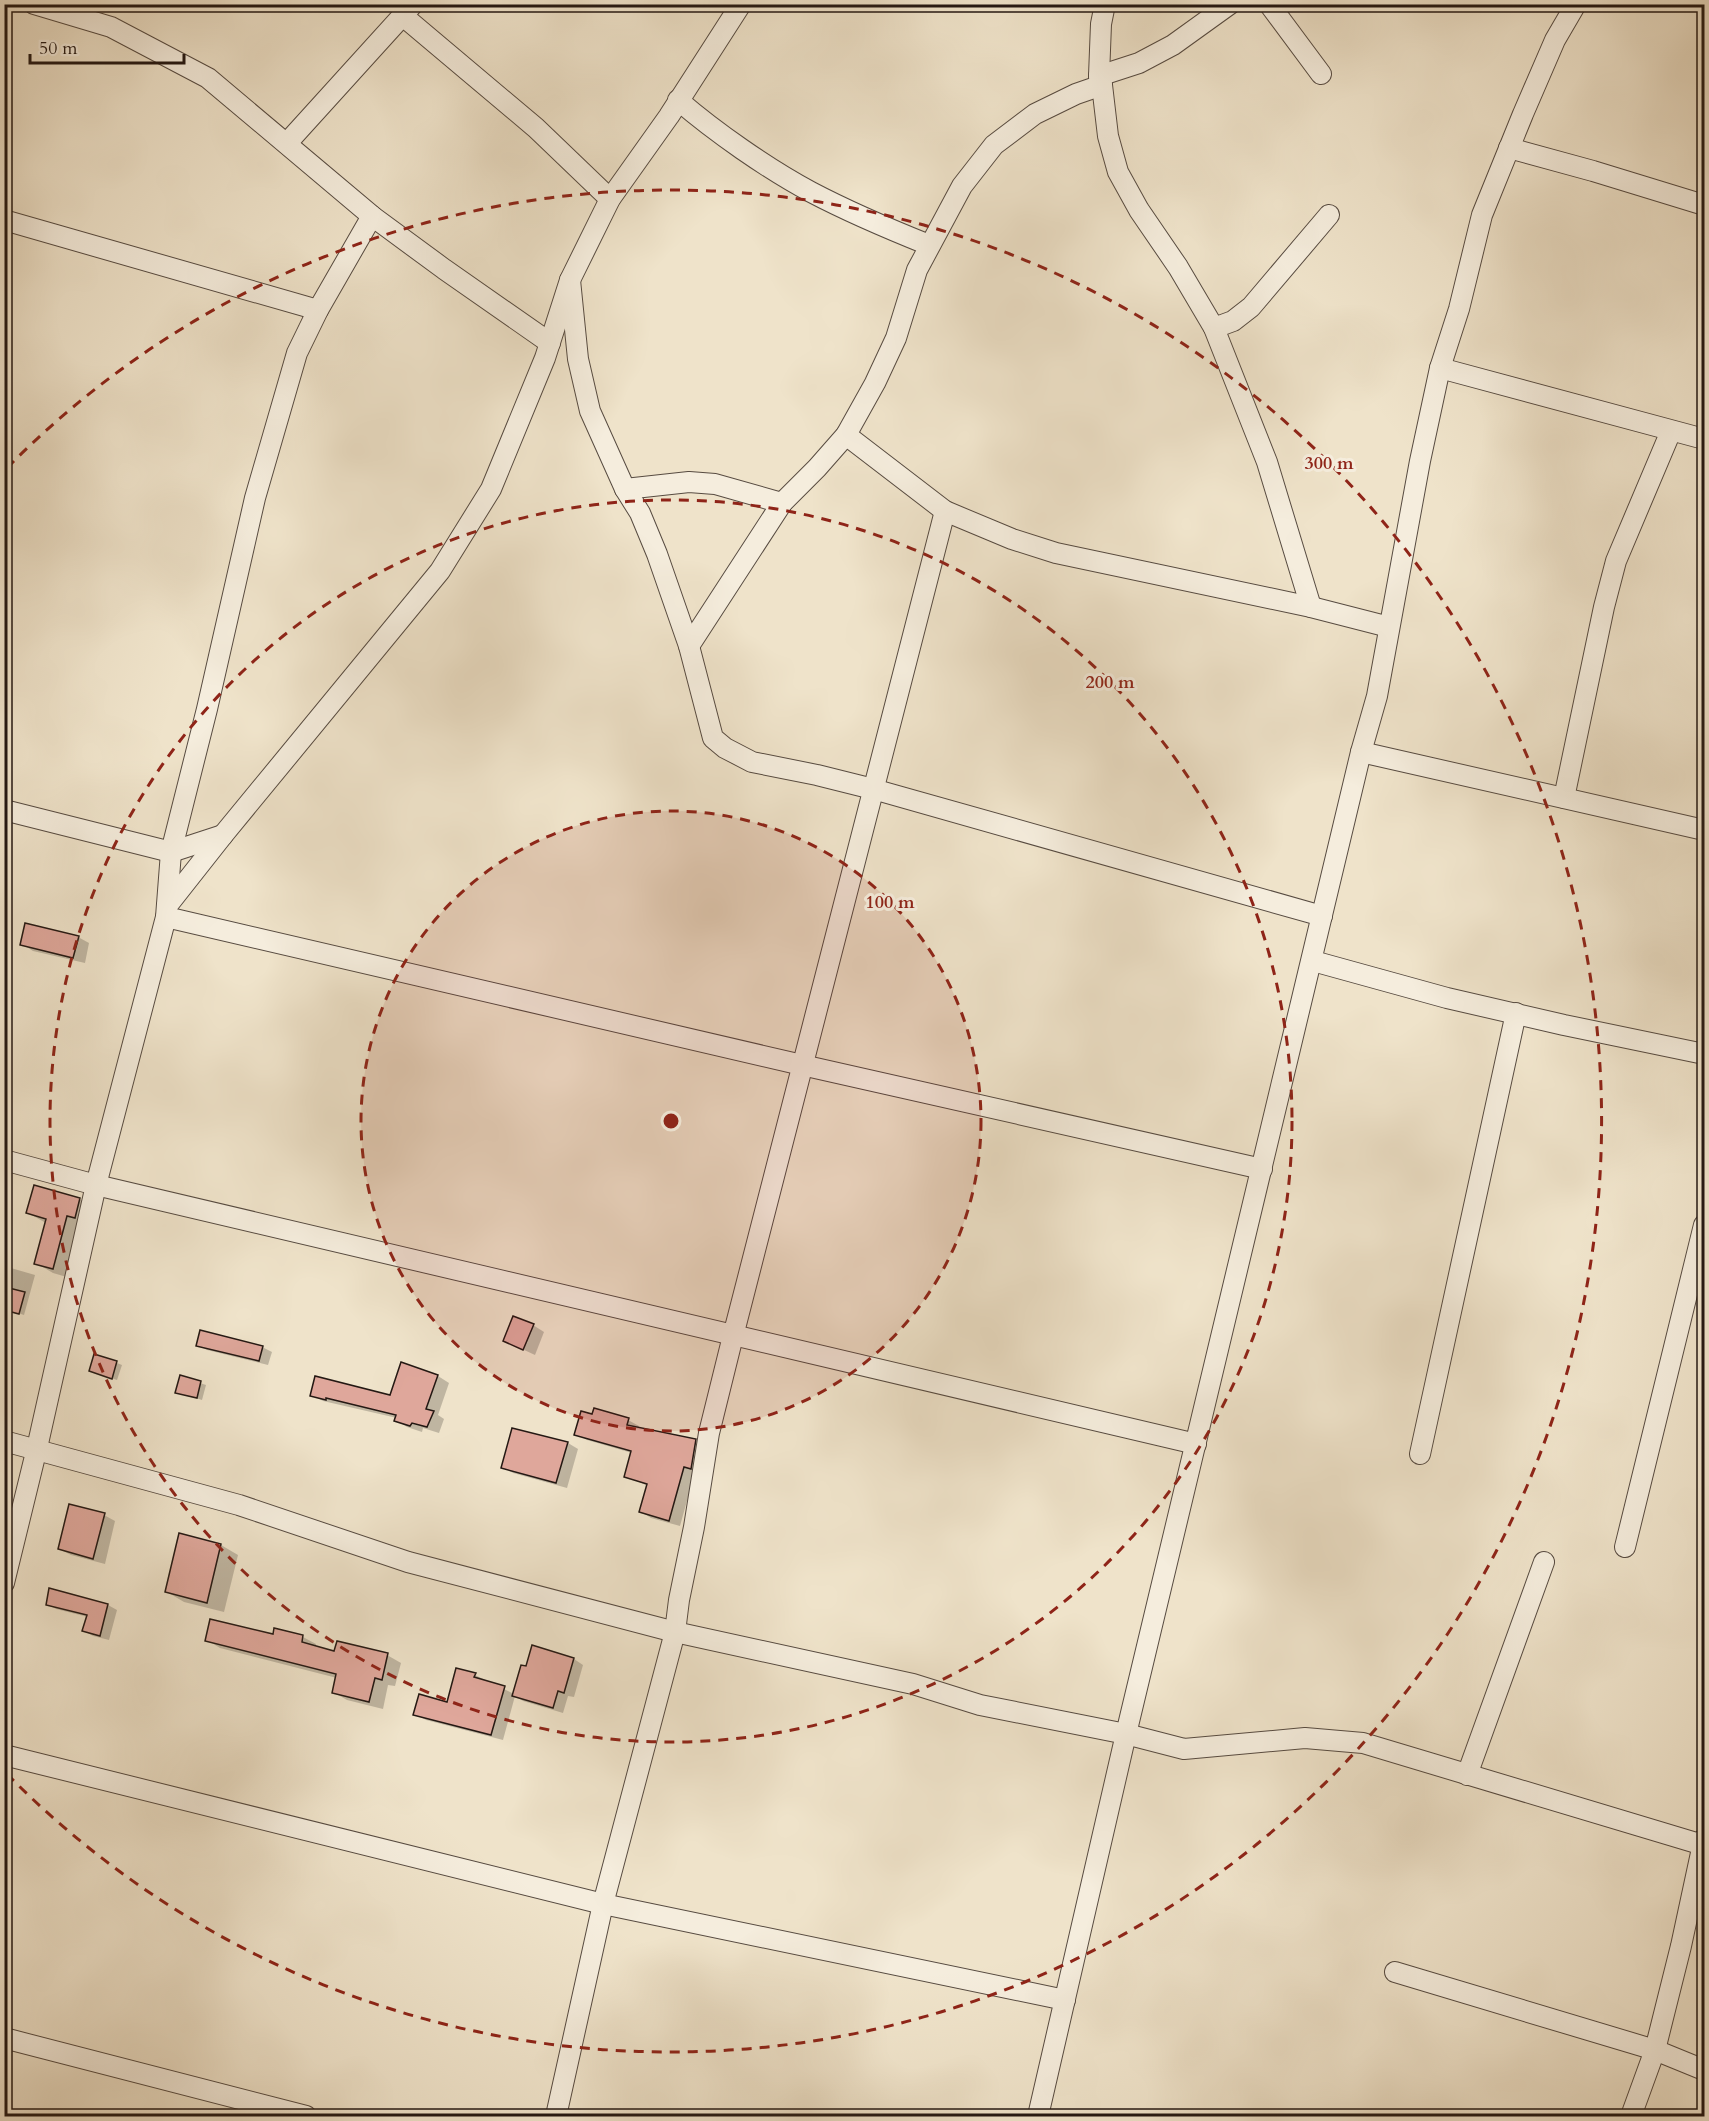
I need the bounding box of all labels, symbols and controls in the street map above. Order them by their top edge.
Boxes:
scale bar [30,27,184,65]
text: 50 m [39,36,78,61]
text: 300 m [1304,451,1354,476]
text: 200 m [1085,670,1135,695]
text: 100 m [865,890,915,915]
centre of rings [661,1111,681,1131]

